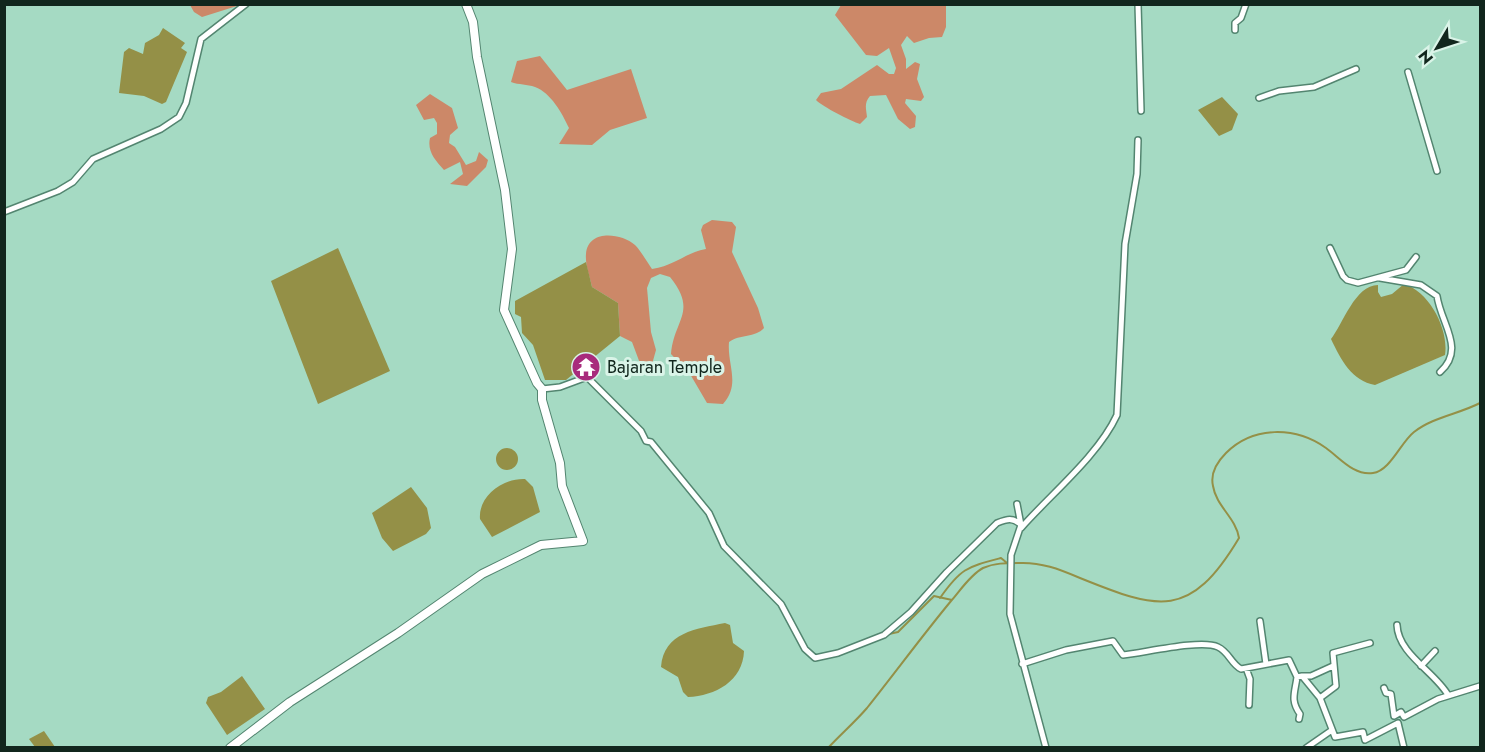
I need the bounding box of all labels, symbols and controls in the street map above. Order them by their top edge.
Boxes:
north arrow [1407,18,1467,78]
text: N [1413,45,1439,69]
temple icon: Bajaran Temple [570,351,602,383]
place label: Bajaran Temple [607,354,722,380]

